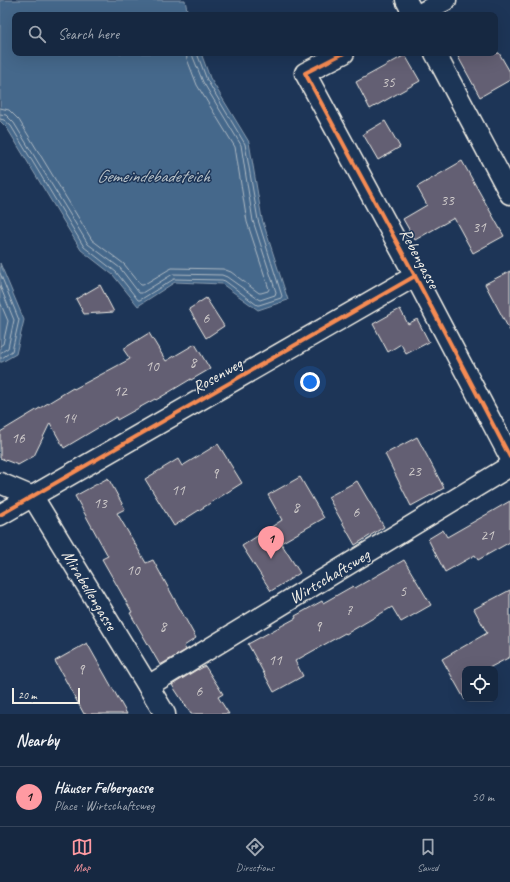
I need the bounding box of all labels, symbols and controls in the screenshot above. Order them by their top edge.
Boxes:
search box [12,12,498,56]
icon: search [26,23,48,45]
text: Search here [58,25,119,44]
house number: 35 [381,73,396,92]
water label: Gemeindebadeteich [97,165,211,187]
house number: 33 [440,191,455,210]
house number: 31 [472,218,487,237]
street label: Rebengasse [395,225,445,293]
house number: 6 [203,309,211,328]
street label: Rosenweg [188,352,247,398]
house number: 8 [190,353,198,372]
house number: 10 [145,357,160,376]
your location [300,372,320,392]
house number: 12 [113,382,128,401]
house number: 14 [62,409,77,428]
house number: 16 [11,429,26,448]
house number: 23 [407,462,422,481]
house number: 9 [212,464,220,483]
house number: 11 [171,481,186,500]
house number: 13 [93,494,108,513]
house number: 8 [293,498,301,517]
house number: 6 [353,503,361,522]
pin: 1 [258,526,284,559]
house number: 21 [480,526,495,545]
street label: Wirtschaftsweg [285,543,375,609]
street label: Mirabellengasse [57,546,123,636]
house number: 10 [126,561,141,580]
house number: 5 [400,582,408,601]
house number: 7 [346,601,354,620]
house number: 8 [160,617,168,636]
house number: 9 [315,617,323,636]
house number: 11 [268,651,283,670]
house number: 9 [78,660,86,679]
map controls [462,666,498,702]
button: locate [462,666,498,702]
house number: 6 [196,682,204,701]
scale bar [12,686,80,705]
text: 20 m [18,688,37,702]
text: Nearby [16,730,59,751]
text: Häuser Felbergasse [54,779,153,798]
text: 1 [26,789,32,805]
text: 50 m [472,789,494,805]
text: Place · Wirtschaftsweg [54,798,154,814]
tab: Map [71,836,93,874]
tab: Directions [236,836,274,874]
tab: Saved [417,836,439,874]

